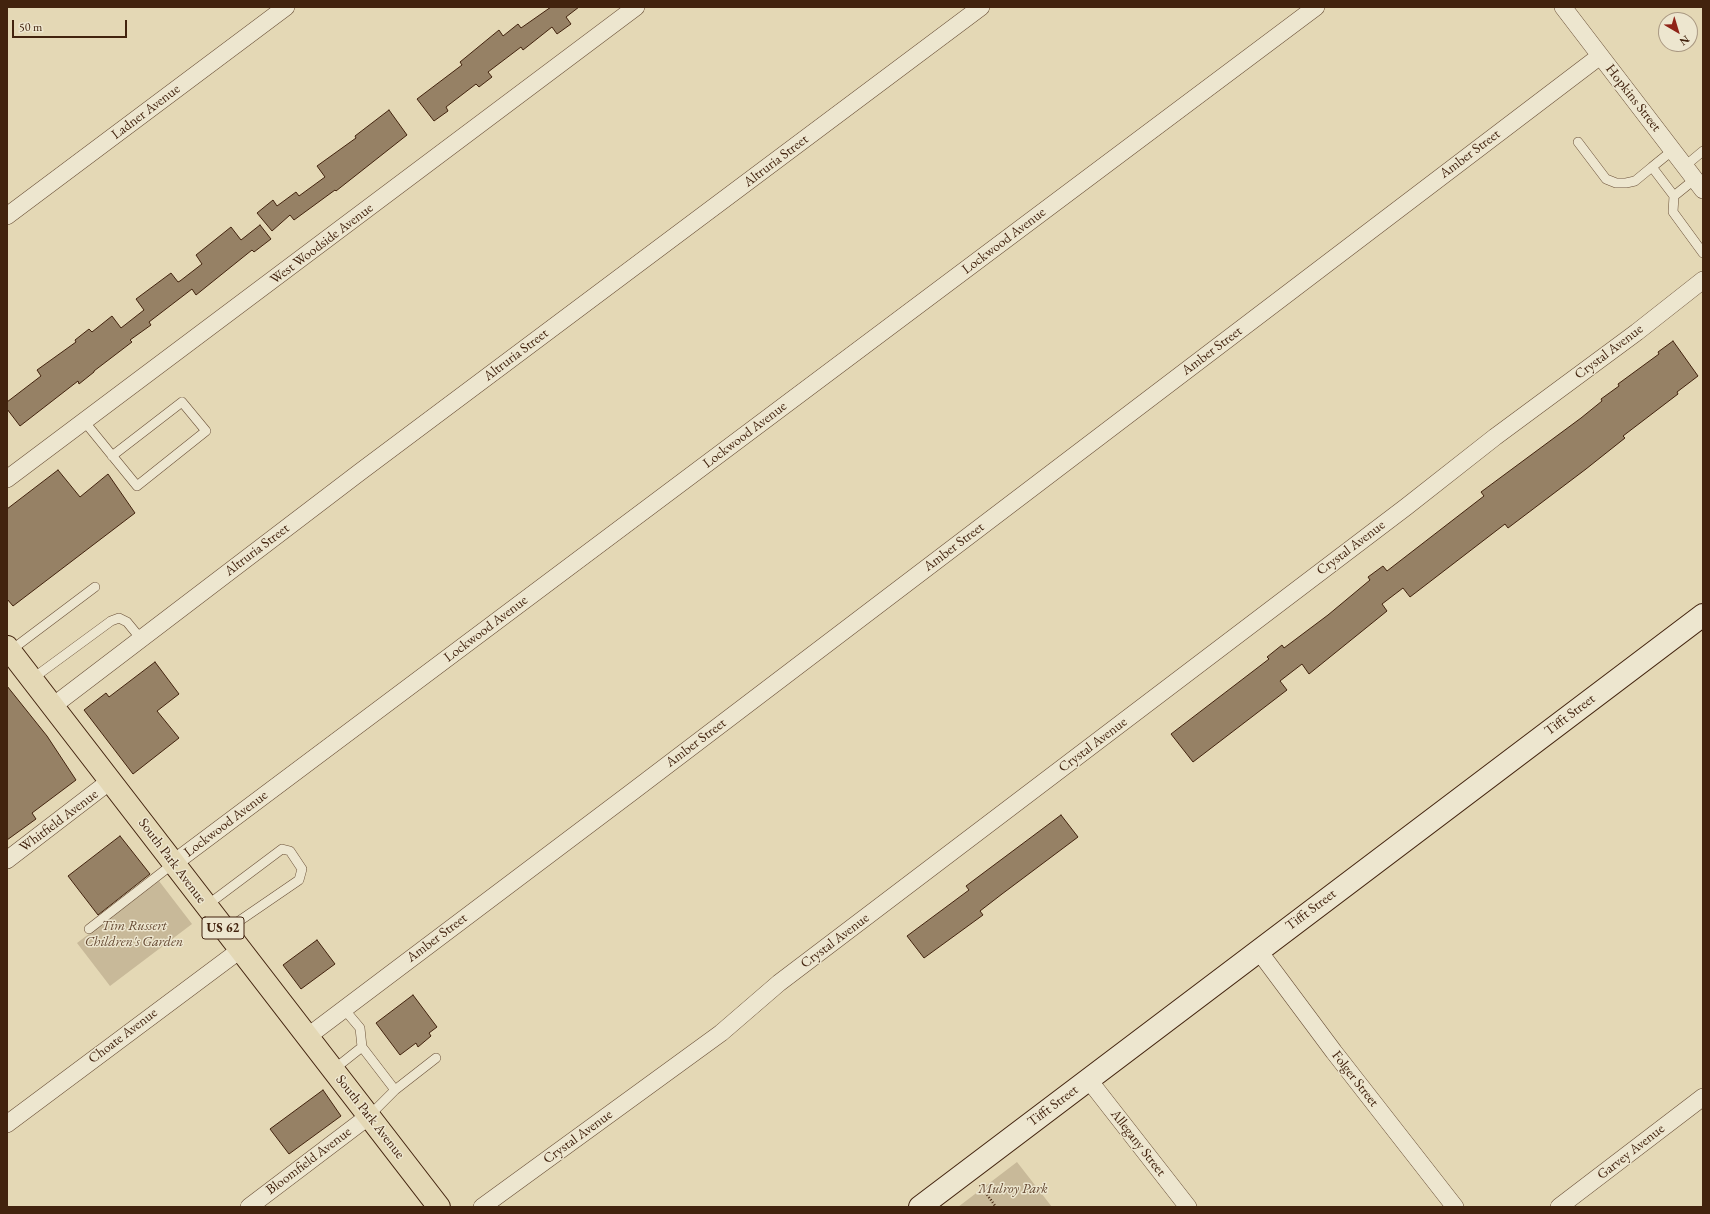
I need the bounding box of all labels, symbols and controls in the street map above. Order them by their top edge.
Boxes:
scale bar [14,12,129,38]
north arrow [1658,12,1698,52]
text: 50 m [19,19,42,35]
text: N [1677,32,1693,49]
street label: Hopkins Street [1602,61,1664,135]
street label: Ladner Avenue [108,81,184,143]
street label: Amber Street [1436,126,1504,182]
street label: Altruria Street [740,131,812,191]
street label: West Woodside Avenue [267,200,377,288]
street label: Lockwood Avenue [959,204,1049,278]
street label: Crystal Avenue [1571,321,1647,383]
street label: Amber Street [1178,323,1246,379]
street label: Altruria Street [480,325,552,385]
street label: Lockwood Avenue [700,398,790,472]
street label: Crystal Avenue [1313,517,1389,579]
street label: Amber Street [920,519,988,575]
street label: Altruria Street [221,520,293,580]
street label: Lockwood Avenue [441,592,531,666]
street label: Tifft Street [1541,691,1599,739]
street label: Crystal Avenue [1055,714,1131,776]
street label: Amber Street [662,715,730,771]
street label: Whitfield Avenue [16,786,102,856]
street label: Lockwood Avenue [181,787,271,861]
street label: South Park Avenue [135,815,209,907]
street label: Tifft Street [1282,886,1340,934]
street label: Amber Street [403,910,471,966]
street label: Crystal Avenue [797,910,873,972]
road number: US 62 [202,917,244,939]
park label: Tim Russert Children's Garden [85,918,183,950]
street label: Choate Avenue [85,1005,161,1067]
street label: Folger Street [1328,1048,1382,1110]
street label: South Park Avenue [332,1072,408,1162]
street label: Tifft Street [1024,1082,1082,1130]
street label: Crystal Avenue [540,1106,616,1168]
street label: Allegany Street [1107,1106,1169,1180]
street label: Garvey Avenue [1594,1121,1668,1183]
street label: Bloomfield Avenue [263,1123,355,1199]
park label: Mulroy Park [978,1181,1048,1197]

